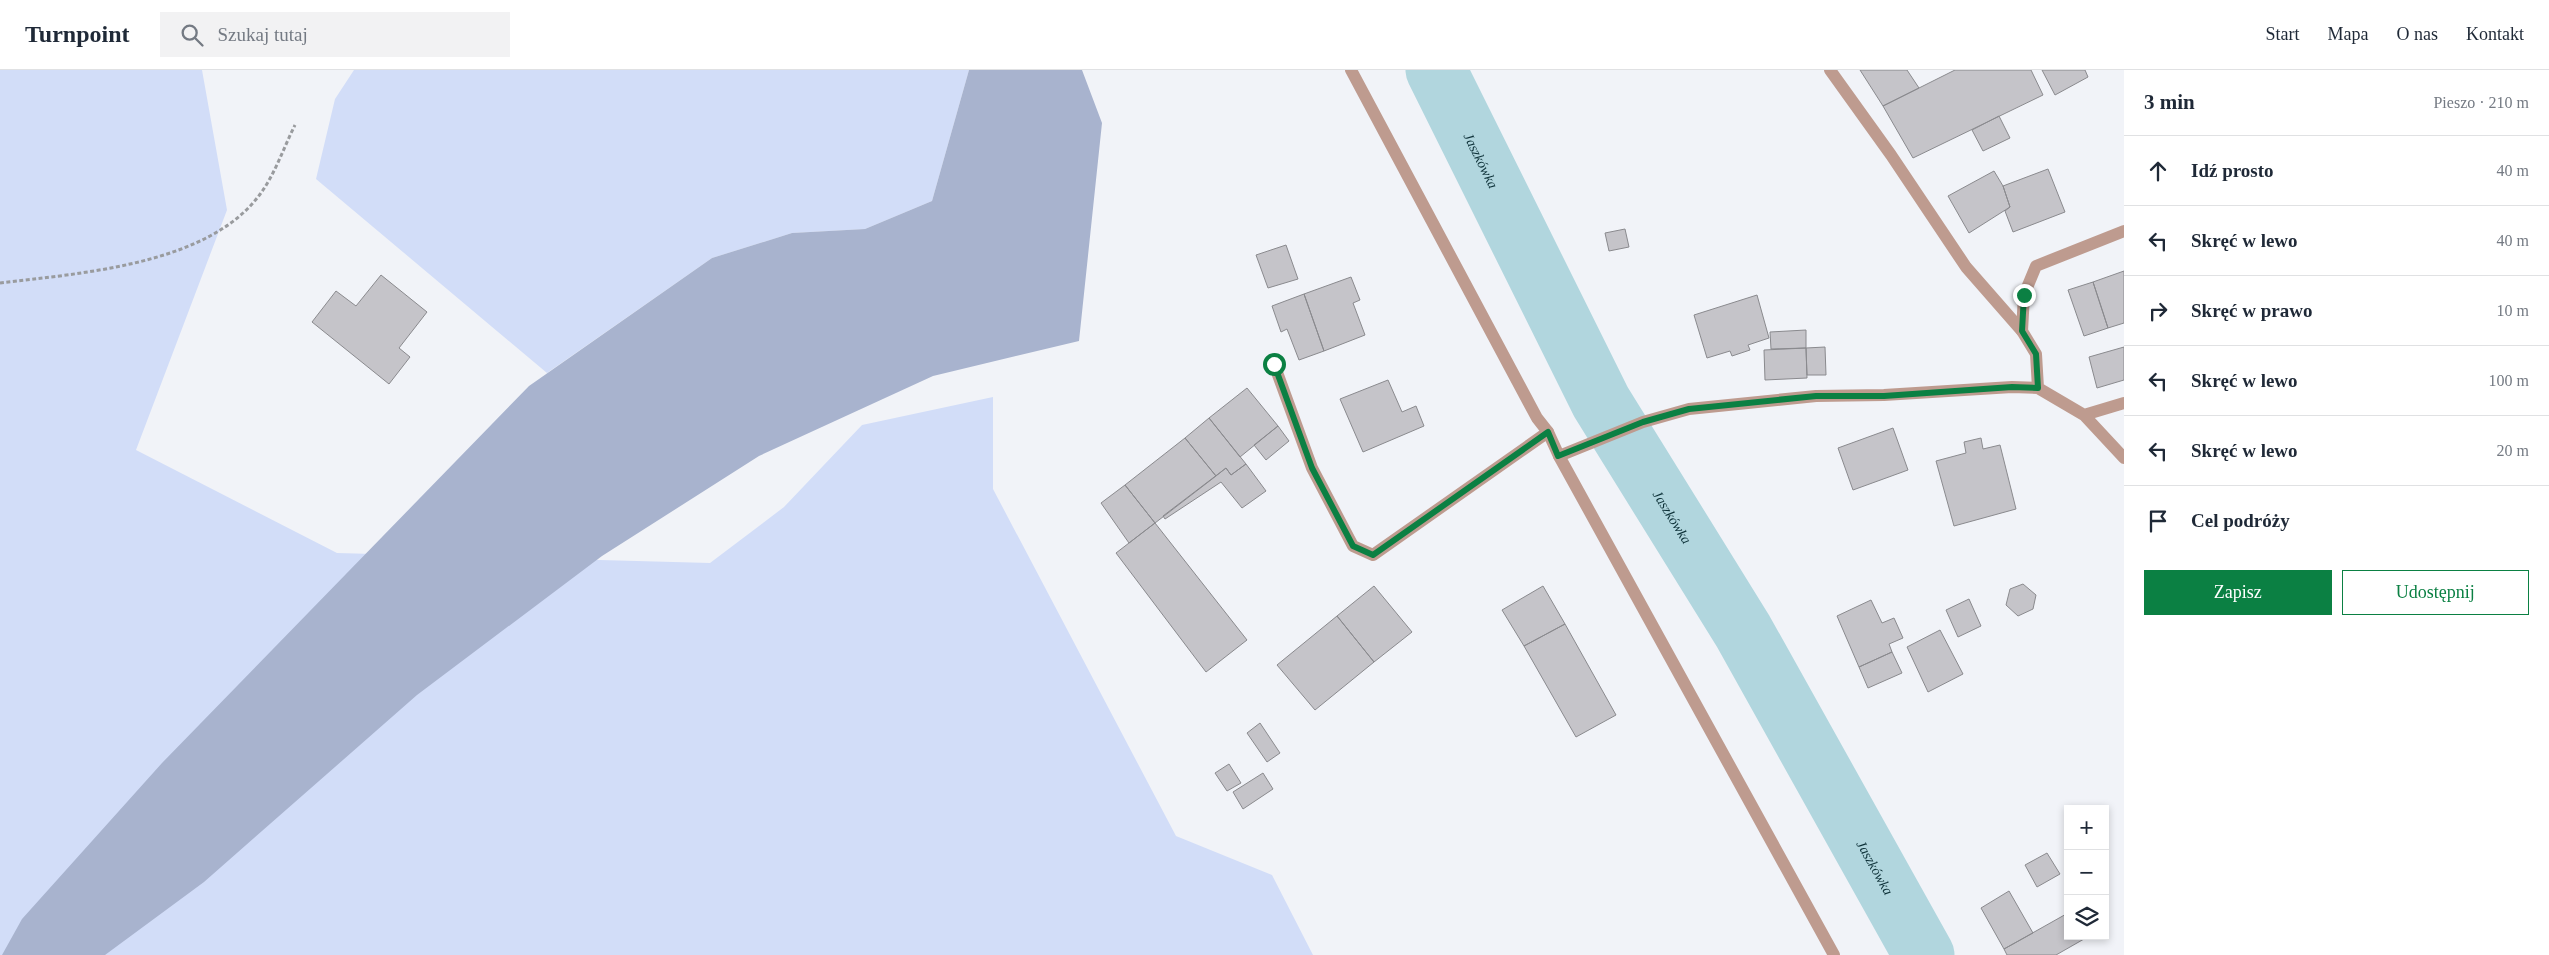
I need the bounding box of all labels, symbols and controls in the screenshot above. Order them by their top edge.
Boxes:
search box [160,12,510,57]
text: Turnpoint [25,21,130,47]
icon: search [178,21,206,49]
text: Szukaj tutaj [218,24,308,45]
text: Start [2266,24,2300,44]
text: Mapa [2328,24,2369,44]
text: O nas [2397,24,2438,44]
text: Kontakt [2466,24,2524,44]
text: 3 min [2144,90,2195,114]
text: Pieszo · 210 m [2433,94,2529,111]
water label: Jaszkówka [1460,131,1501,191]
icon: ahead [2144,157,2172,185]
text: Idź prosto [2191,160,2274,181]
text: 40 m [2497,162,2529,179]
icon: left [2144,227,2172,255]
text: Skręć w lewo [2191,230,2298,251]
text: 40 m [2497,232,2529,249]
route end [2013,284,2036,307]
icon: right [2144,297,2172,325]
text: Skręć w prawo [2191,300,2312,321]
text: 10 m [2497,302,2529,319]
route start [1263,353,1286,376]
icon: left [2144,367,2172,395]
text: Skręć w lewo [2191,370,2298,391]
text: 100 m [2489,372,2529,389]
icon: left [2144,437,2172,465]
text: Skręć w lewo [2191,440,2298,461]
text: 20 m [2497,442,2529,459]
water label: Jaszkówka [1650,488,1694,547]
icon: arrive [2144,507,2172,535]
text: Cel podróży [2191,510,2290,531]
button: Zapisz [2144,570,2332,615]
button: Udostępnij [2342,570,2529,615]
map controls [2064,805,2109,940]
button: + [2064,805,2109,850]
water label: Jaszkówka [1853,838,1896,897]
button: − [2064,850,2109,895]
button: layers [2064,895,2109,940]

